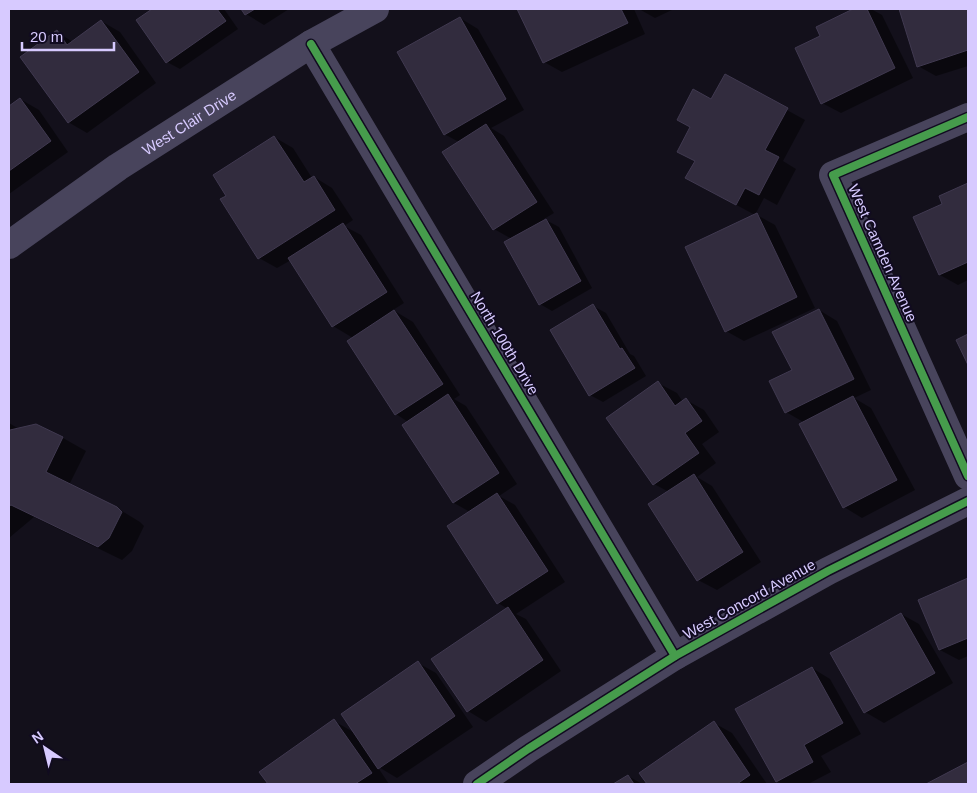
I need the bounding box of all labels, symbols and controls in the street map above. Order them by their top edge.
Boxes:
scale bar [22,20,115,52]
text: 20 m [30,28,63,45]
street label: West Clair Drive [139,86,239,158]
street label: West Camden Avenue [845,182,921,324]
street label: North 100th Drive [467,288,543,398]
street label: West Concord Avenue [680,556,818,642]
north arrow [20,723,70,773]
text: N [29,728,46,747]

